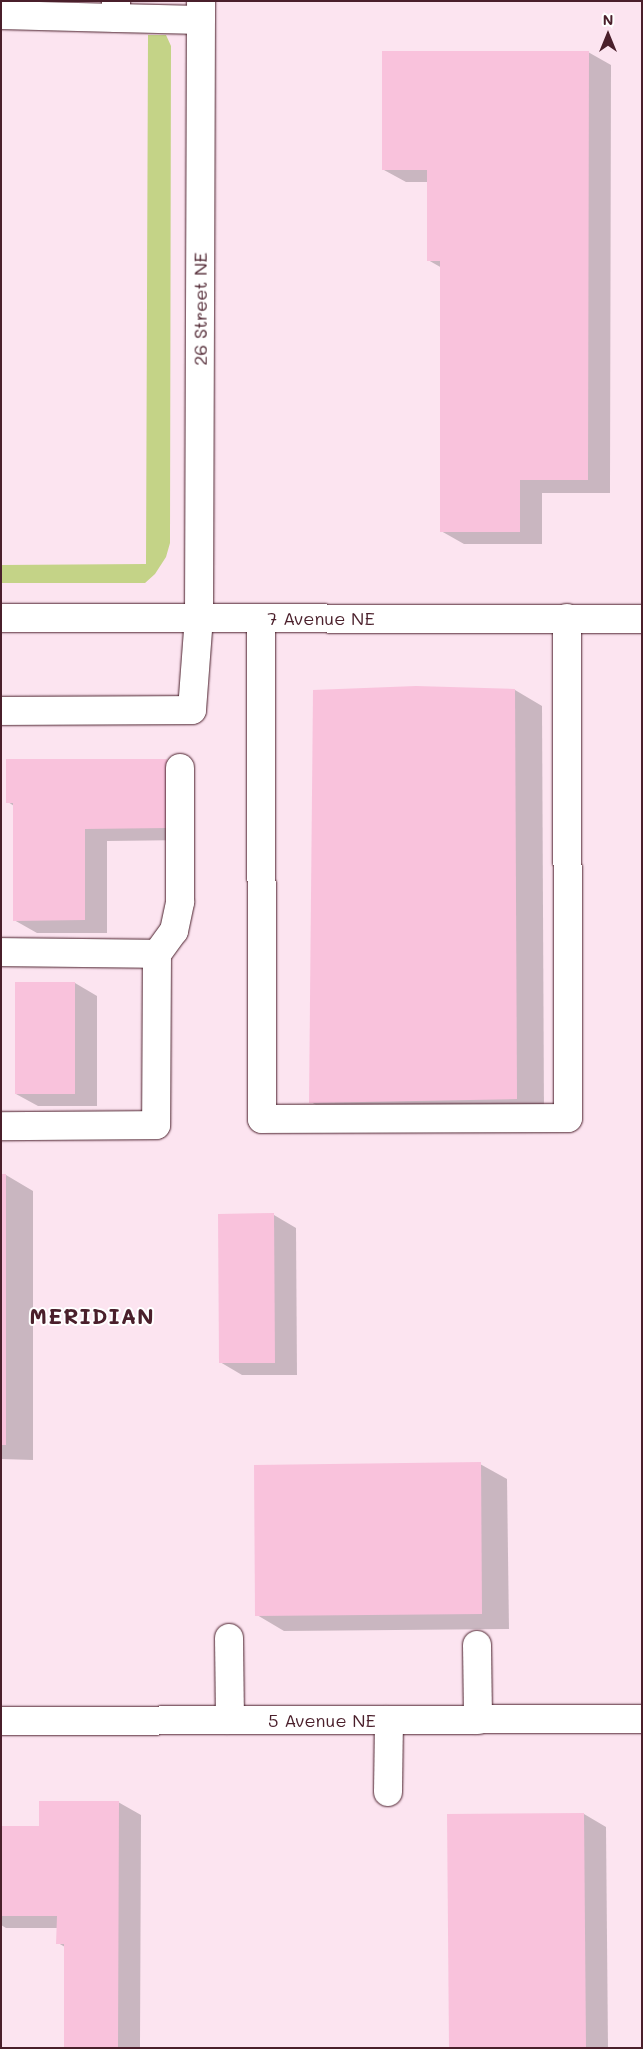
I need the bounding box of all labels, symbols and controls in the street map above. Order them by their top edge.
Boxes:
north arrow [583,10,633,60]
text: N [603,10,613,29]
street label: 26 Street NE [189,252,211,366]
street label: 7 Avenue NE [267,607,375,629]
district label: MERIDIAN [28,1303,156,1329]
street label: 5 Avenue NE [268,1709,376,1731]

